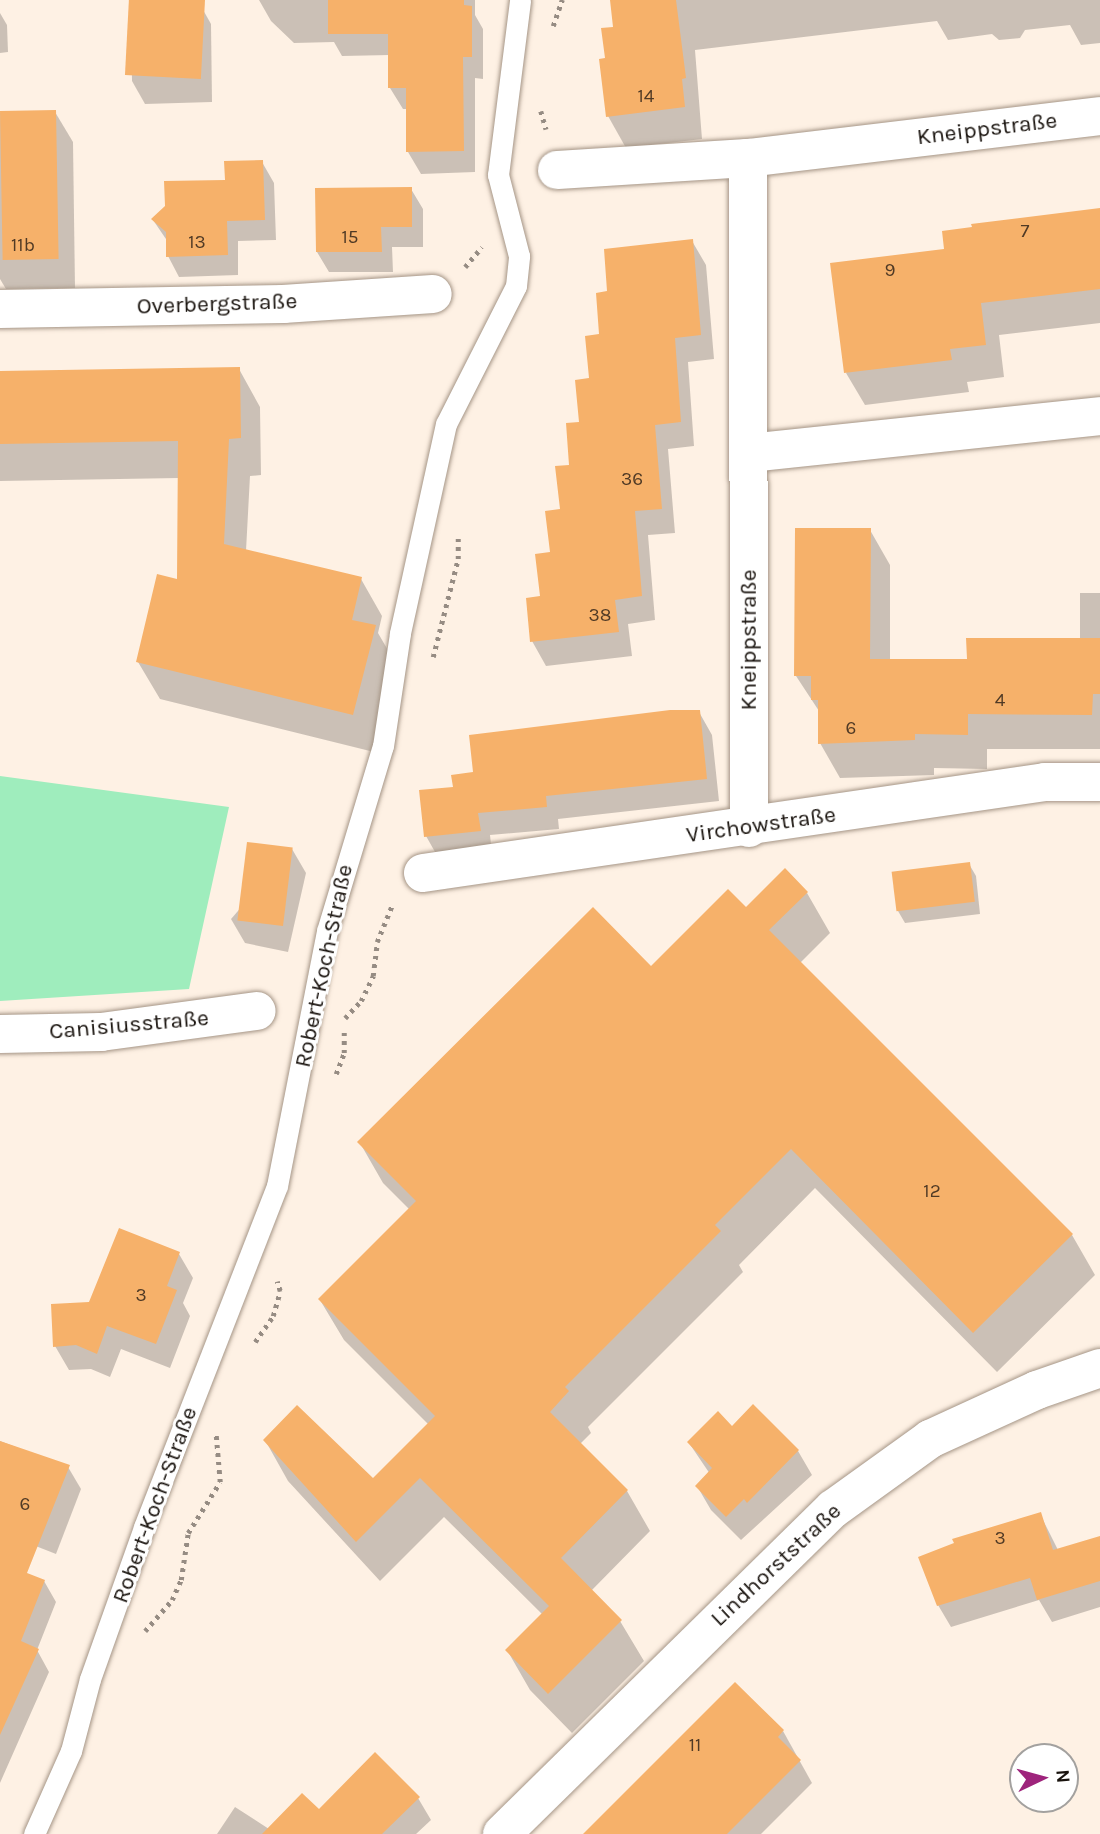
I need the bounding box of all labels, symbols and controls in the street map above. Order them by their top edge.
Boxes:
house number: 14 [638,86,654,108]
street label: Kneippstraße [915,107,1059,151]
house number: 7 [1021,221,1029,243]
house number: 15 [341,227,359,249]
house number: 13 [188,232,206,254]
house number: 11b [11,235,35,257]
house number: 9 [884,260,896,282]
street label: Overbergstraße [136,287,298,321]
house number: 36 [621,469,643,491]
street label: Kneippstraße [735,569,763,711]
house number: 38 [589,605,611,627]
house number: 4 [995,690,1005,712]
house number: 6 [846,718,856,740]
street label: Virchowstraße [684,801,838,849]
street label: Robert-Koch-Straße [289,862,359,1070]
street label: Canisiusstraße [48,1004,210,1046]
house number: 12 [923,1181,941,1203]
house number: 3 [135,1285,147,1307]
street label: Robert-Koch-Straße [107,1403,203,1607]
house number: 6 [20,1494,30,1516]
street label: Lindhorststraße [705,1498,847,1632]
house number: 3 [994,1528,1006,1550]
house number: 11 [689,1735,701,1757]
north arrow [1009,1743,1079,1813]
text: N [1051,1769,1074,1784]

